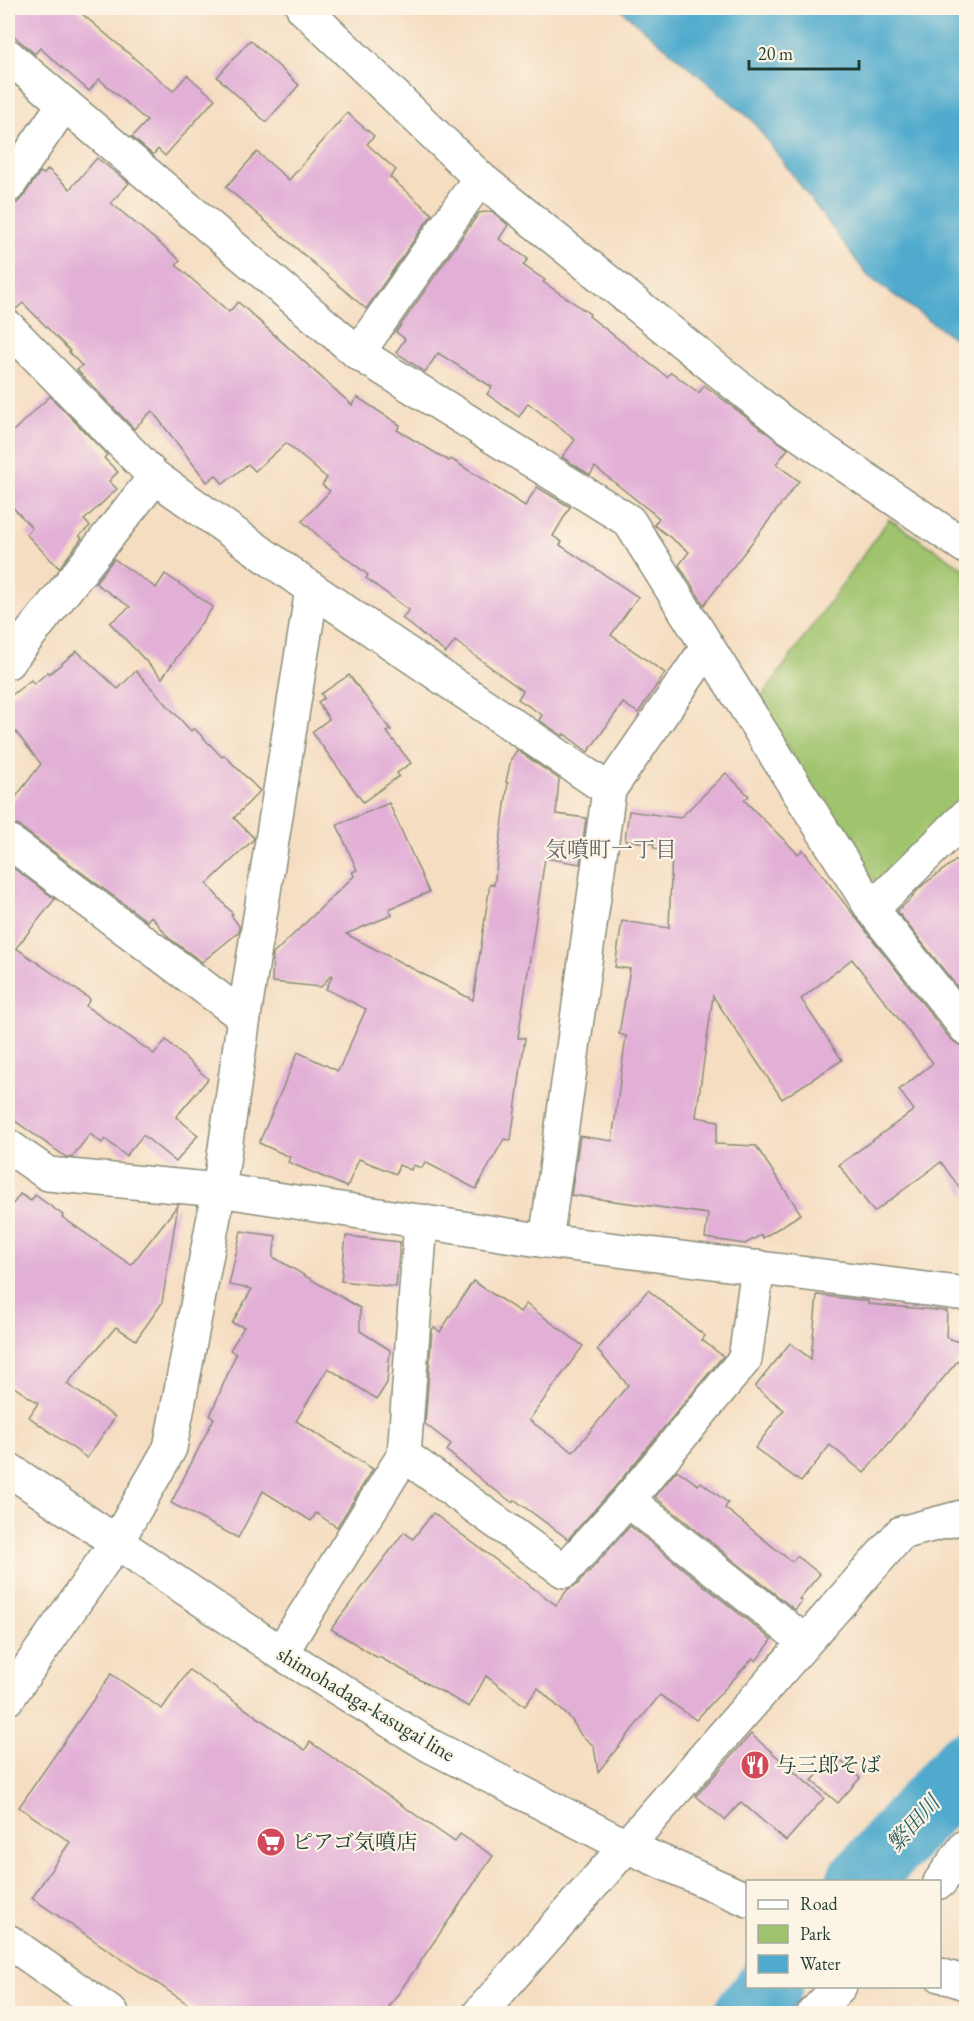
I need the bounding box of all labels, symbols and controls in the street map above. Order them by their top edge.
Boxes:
scale bar [749,33,858,71]
text: 20 m [758,42,793,65]
district label: 気噴町一丁目 [545,835,677,864]
street label: shimohadaga-kasugai line [272,1640,460,1767]
restaurant icon: 与三郎そば [739,1749,771,1781]
place label: 与三郎そば [776,1751,881,1778]
water label: 繁田川 [881,1788,948,1858]
supermarket icon: ピアゴ気噴店 [255,1826,287,1858]
place label: ピアゴ気噴店 [292,1828,417,1855]
legend [746,1880,941,1988]
text: Road [800,1892,839,1915]
text: Park [800,1922,831,1945]
text: Water [800,1952,841,1975]

